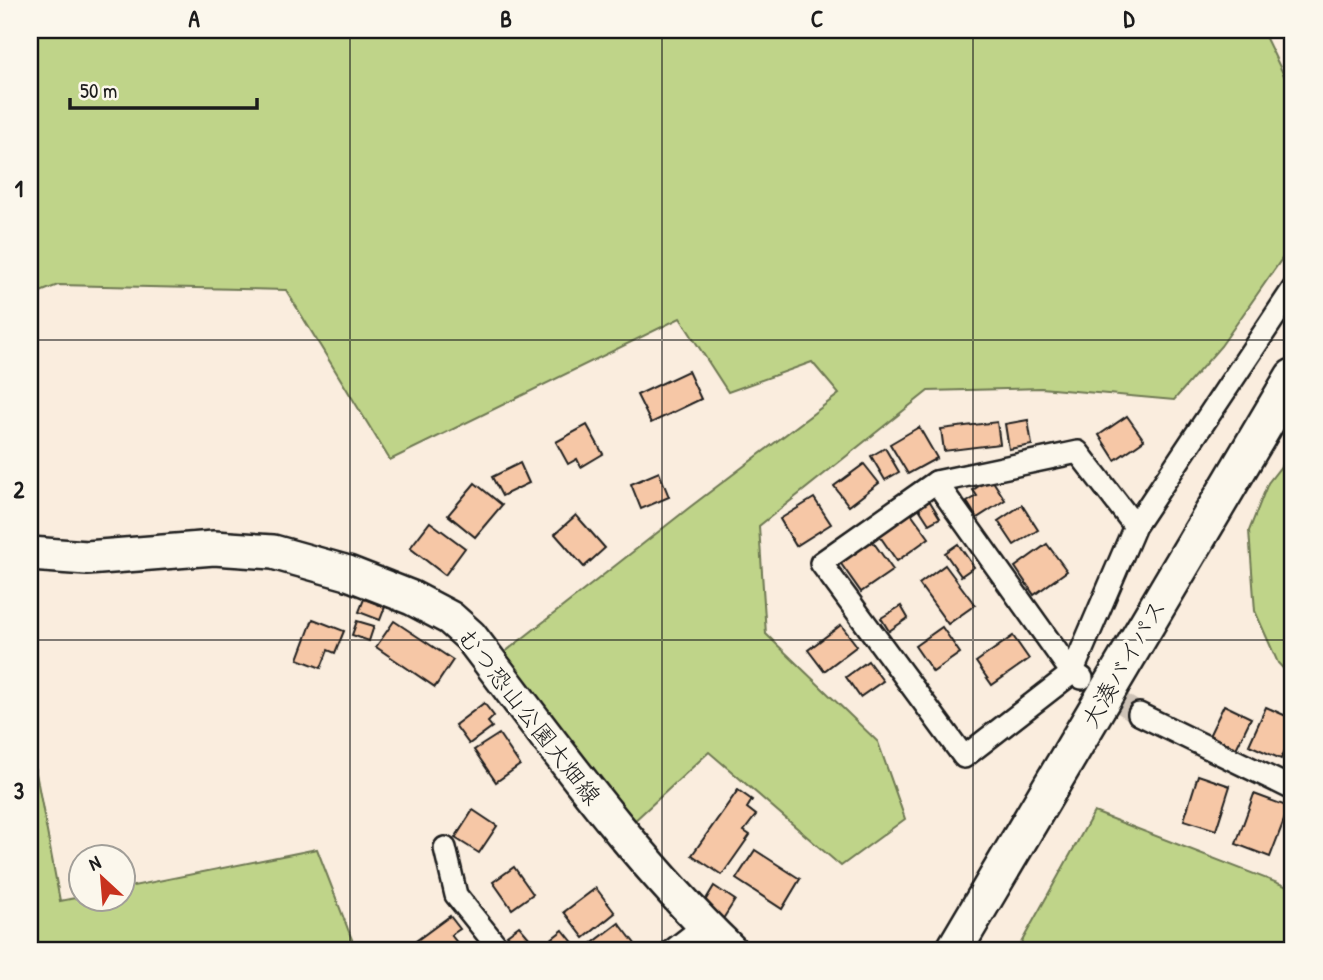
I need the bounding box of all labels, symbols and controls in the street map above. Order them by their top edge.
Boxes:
text: A [188,3,200,34]
text: B [500,3,512,34]
text: C [811,3,823,34]
text: D [1124,3,1136,34]
scale bar [70,66,257,110]
text: 50 m [80,76,117,105]
text: 1 [15,173,23,204]
text: 2 [14,474,25,505]
street label: 大湊バイパス [1073,593,1173,733]
street label: むつ恐山公園大畑線 [451,621,609,811]
text: 3 [14,775,24,806]
north arrow [66,844,136,914]
text: N [84,849,105,877]

